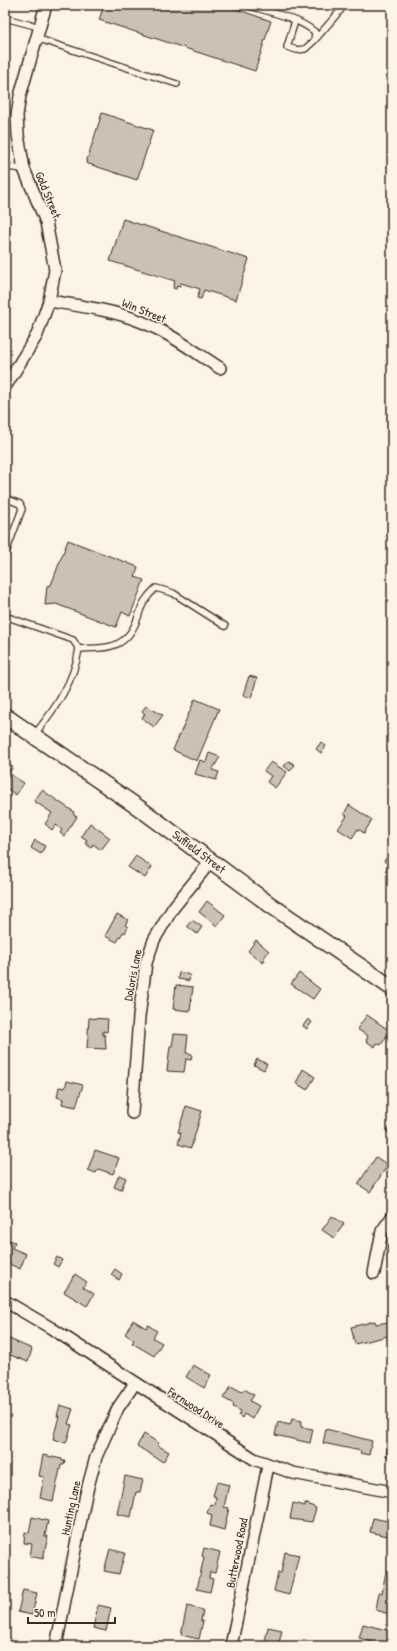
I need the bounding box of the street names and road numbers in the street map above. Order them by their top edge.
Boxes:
street label: Gold Street [31,169,66,222]
street label: Win Street [120,294,170,327]
street label: Suffield Street [169,826,230,878]
street label: Doloris Lane [119,947,146,1002]
street label: Fernwood Drive [164,1382,228,1432]
street label: Hunting Lane [56,1479,85,1537]
street label: Butterwood Road [221,1516,252,1589]

